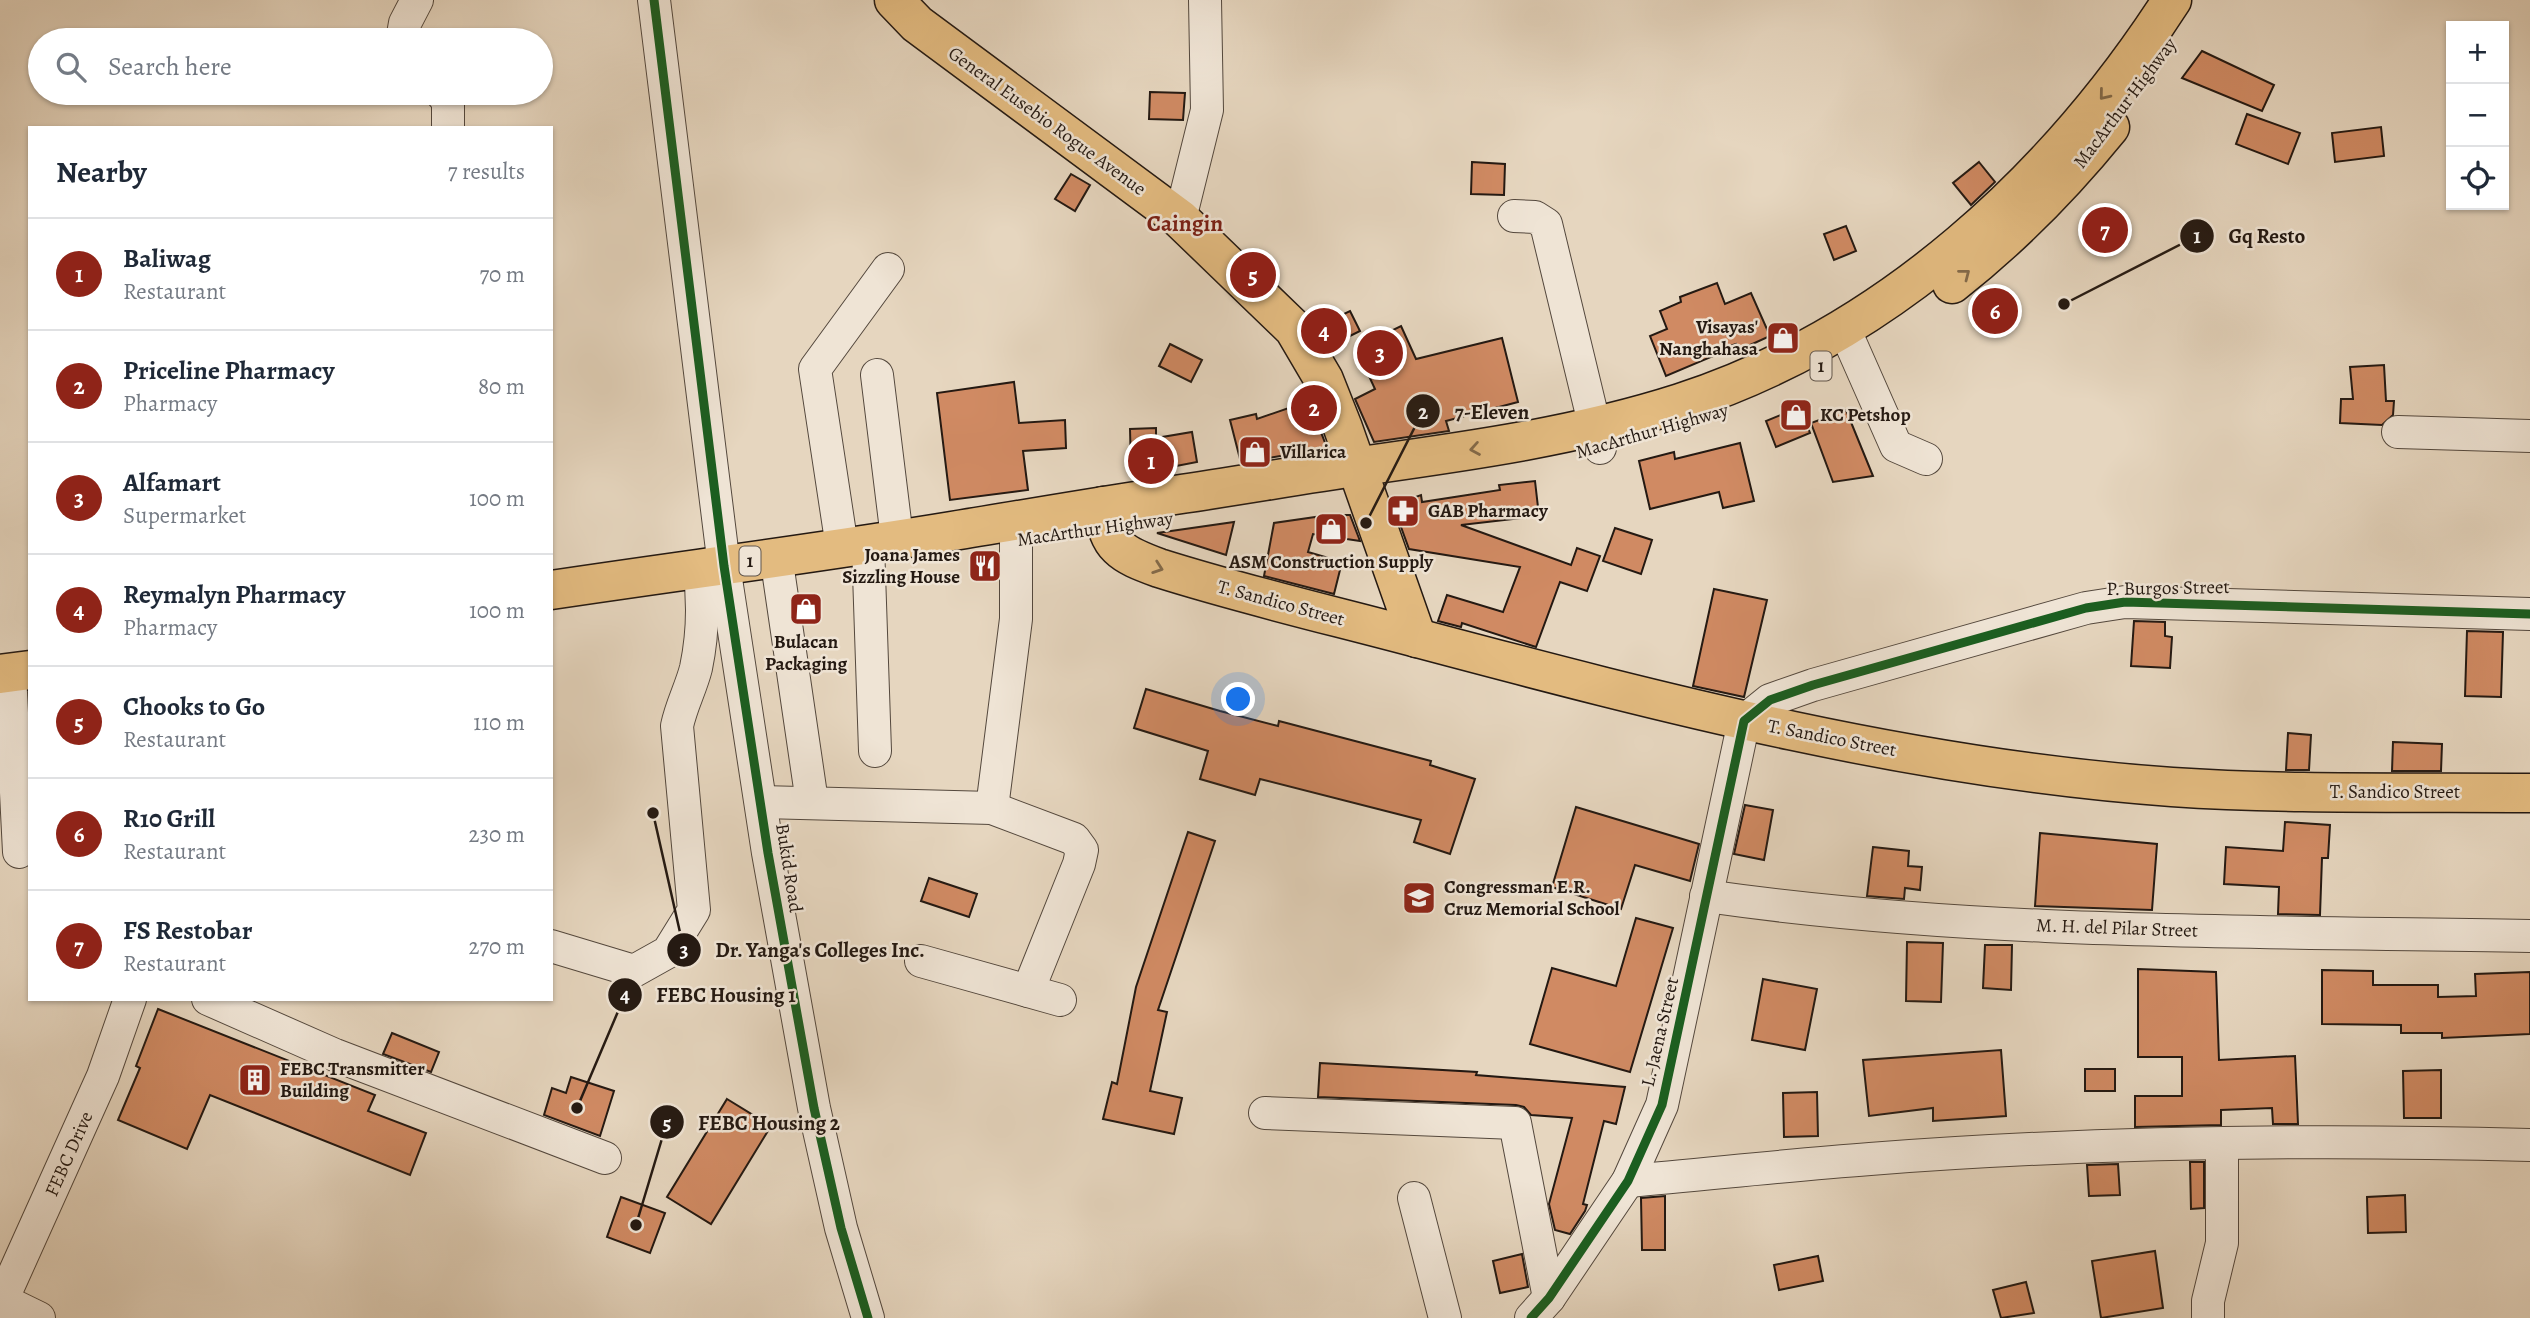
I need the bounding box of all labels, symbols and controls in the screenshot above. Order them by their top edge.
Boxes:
map controls [2446,21,2509,210]
button: + [2446,21,2509,84]
search box [28,28,553,105]
street label: MacArthur Highway [2067,32,2183,174]
street label: General Eusebio Rogue Avenue [943,40,1151,202]
icon: search [52,48,90,86]
text: Search here [108,49,232,84]
button: − [2446,84,2509,147]
one-way arrow [2099,87,2112,99]
button: locate [2446,147,2509,210]
text: Nearby [56,152,147,192]
text: 7 results [448,156,525,187]
pin: 7 [2082,204,2128,256]
district label: Caingin [1147,208,1223,239]
callout: Gq Resto [2179,215,2319,257]
text: 1 [2193,222,2201,250]
text: Gq Resto [2229,222,2306,250]
text: Baliwag [123,241,211,276]
pin: 5 [1230,249,1276,301]
text: 1 [75,259,83,290]
text: 70 m [479,259,525,290]
one-way arrow [1957,270,1970,283]
text: Restaurant [123,276,226,307]
pin: 6 [1972,285,2018,337]
pin: 4 [1301,305,1347,357]
place label: Visayas' Nanghahasa [1659,314,1759,362]
shop icon: Visayas' Nanghahasa [1764,319,1802,357]
pin: 3 [1357,327,1403,379]
road number: 1 [1811,352,1832,380]
text: Priceline Pharmacy [123,353,334,388]
text: 2 [73,371,85,402]
text: 80 m [478,371,525,402]
pin: 2 [1291,382,1337,434]
text: Pharmacy [123,388,217,419]
callout: 7-Eleven [1406,390,1543,432]
shop icon: KC Petshop [1777,396,1815,434]
street label: MacArthur Highway [1573,397,1732,465]
text: 2 [1418,398,1428,426]
text: 7-Eleven [1455,398,1530,426]
place label: KC Petshop [1820,402,1911,428]
shop icon: Villarica [1236,433,1274,471]
pin: 1 [1128,435,1174,487]
place label: Villarica [1279,439,1347,465]
one-way arrow [1469,441,1481,456]
text: Alfamart [123,465,221,500]
text: 3 [74,483,84,514]
text: 100 m [469,483,525,514]
pharmacy icon: GAB Pharmacy [1384,492,1422,530]
place label: GAB Pharmacy [1428,498,1549,524]
text: Supermarket [123,500,246,531]
street label: MacArthur Highway [1015,505,1175,553]
shop icon: ASM Construction Supply [1312,510,1350,548]
place label: Joana James Sizzling House [842,542,960,590]
road number: 1 [740,546,760,576]
restaurant icon: Joana James Sizzling House [966,547,1004,585]
place label: ASM Construction Supply [1228,549,1434,575]
one-way arrow [1151,559,1163,573]
street label: T. Sandico Street [1215,574,1347,632]
street label: P. Burgos Street [2106,574,2230,602]
text: Reymalyn Pharmacy [123,577,345,612]
shop icon: Bulacan Packaging [787,590,825,628]
text: 4 [74,595,84,626]
text: 100 m [469,595,525,626]
text: Pharmacy [123,612,217,643]
place label: Bulacan Packaging [765,629,847,677]
your location [1221,682,1255,716]
text: Chooks to Go [123,689,265,724]
text: 5 [74,707,84,738]
text: 110 m [473,707,525,738]
street label: T. Sandico Street [1766,713,1898,763]
text: Restaurant [123,724,226,755]
street label: T. Sandico Street [2330,779,2460,805]
text: R10 Grill [123,801,215,836]
text: 6 [74,819,84,850]
text: 230 m [469,819,525,850]
street label: Bukid Road [769,822,809,915]
text: Restaurant [123,836,226,867]
place label: Congressman E.R. Cruz Memorial School [1444,874,1620,922]
school or university icon: Congressman E.R. Cruz Memorial School [1400,879,1438,917]
street label: M. H. del Pilar Street [2035,912,2199,944]
text: FS Restobar [123,913,252,948]
callout: Dr. Yanga's Colleges Inc. [666,929,939,971]
text: 7 [74,931,84,962]
text: 270 m [468,931,525,962]
text: 3 [679,936,689,964]
text: Dr. Yanga's Colleges Inc. [715,936,925,964]
text: Restaurant [123,948,226,979]
callout: FEBC Housing 1 [608,974,810,1016]
street label: L. Jaena Street [1635,975,1685,1089]
text: 4 [620,981,630,1009]
text: FEBC Housing 1 [656,981,796,1009]
place label: FEBC Transmitter Building [280,1056,425,1104]
building icon: FEBC Transmitter Building [236,1061,274,1099]
callout: FEBC Housing 2 [649,1101,854,1143]
street label: FEBC Drive [39,1107,99,1201]
text: 5 [663,1109,672,1137]
text: FEBC Housing 2 [698,1109,840,1137]

